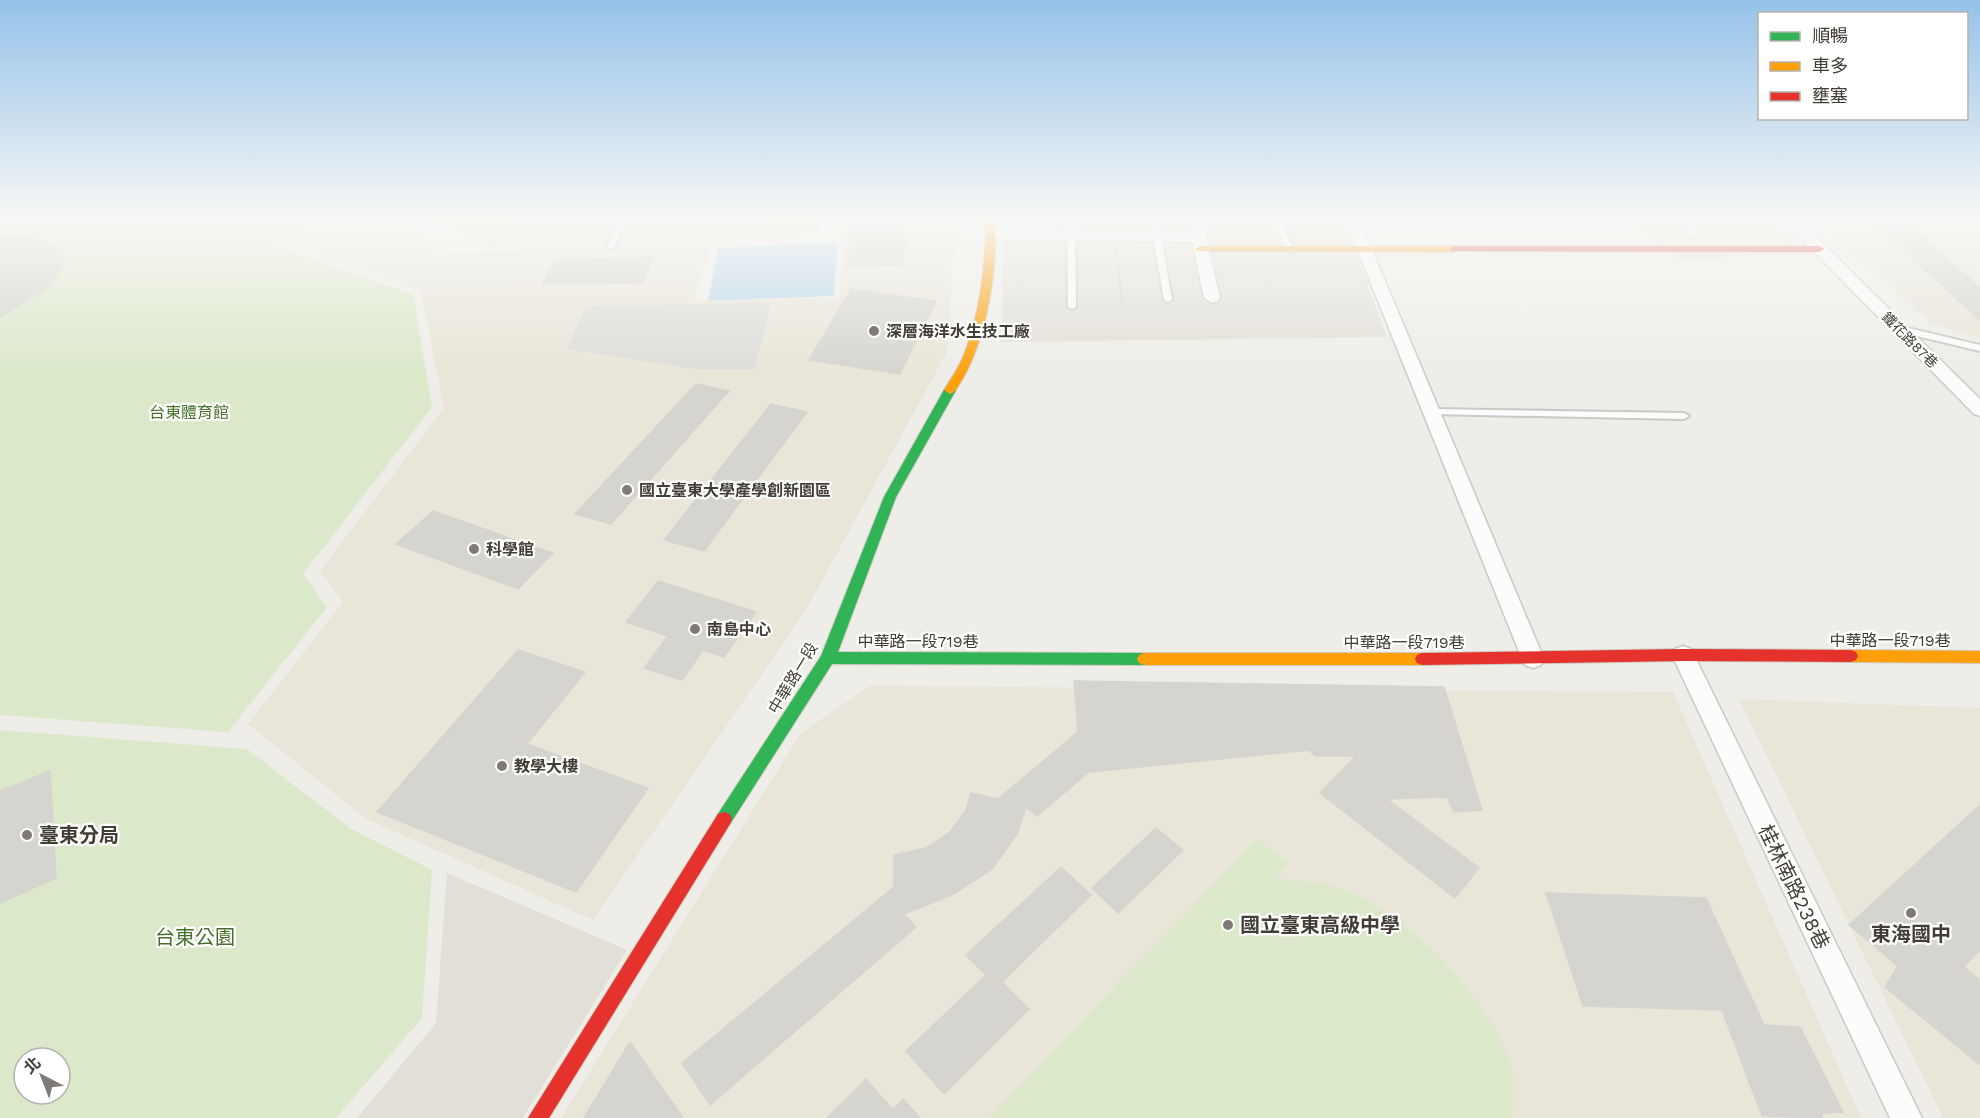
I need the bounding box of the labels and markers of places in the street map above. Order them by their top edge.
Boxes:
place label: 深層海洋水生技工廠 [886,322,1030,341]
marker: 深層海洋水生技工廠 [867,324,881,338]
place label: 國立臺東大學產學創新園區 [639,481,831,500]
marker: 國立臺東大學產學創新園區 [620,483,634,497]
place label: 科學館 [486,540,534,559]
marker: 科學館 [467,542,481,556]
place label: 南島中心 [707,620,771,639]
marker: 南島中心 [688,622,702,636]
place label: 教學大樓 [514,757,578,776]
marker: 教學大樓 [495,759,509,773]
place label: 臺東分局 [39,823,119,847]
marker: 臺東分局 [20,828,34,842]
marker: 東海國中 [1904,906,1918,920]
place label: 國立臺東高級中學 [1240,913,1400,937]
marker: 國立臺東高級中學 [1221,918,1235,932]
place label: 東海國中 [1871,922,1951,946]

